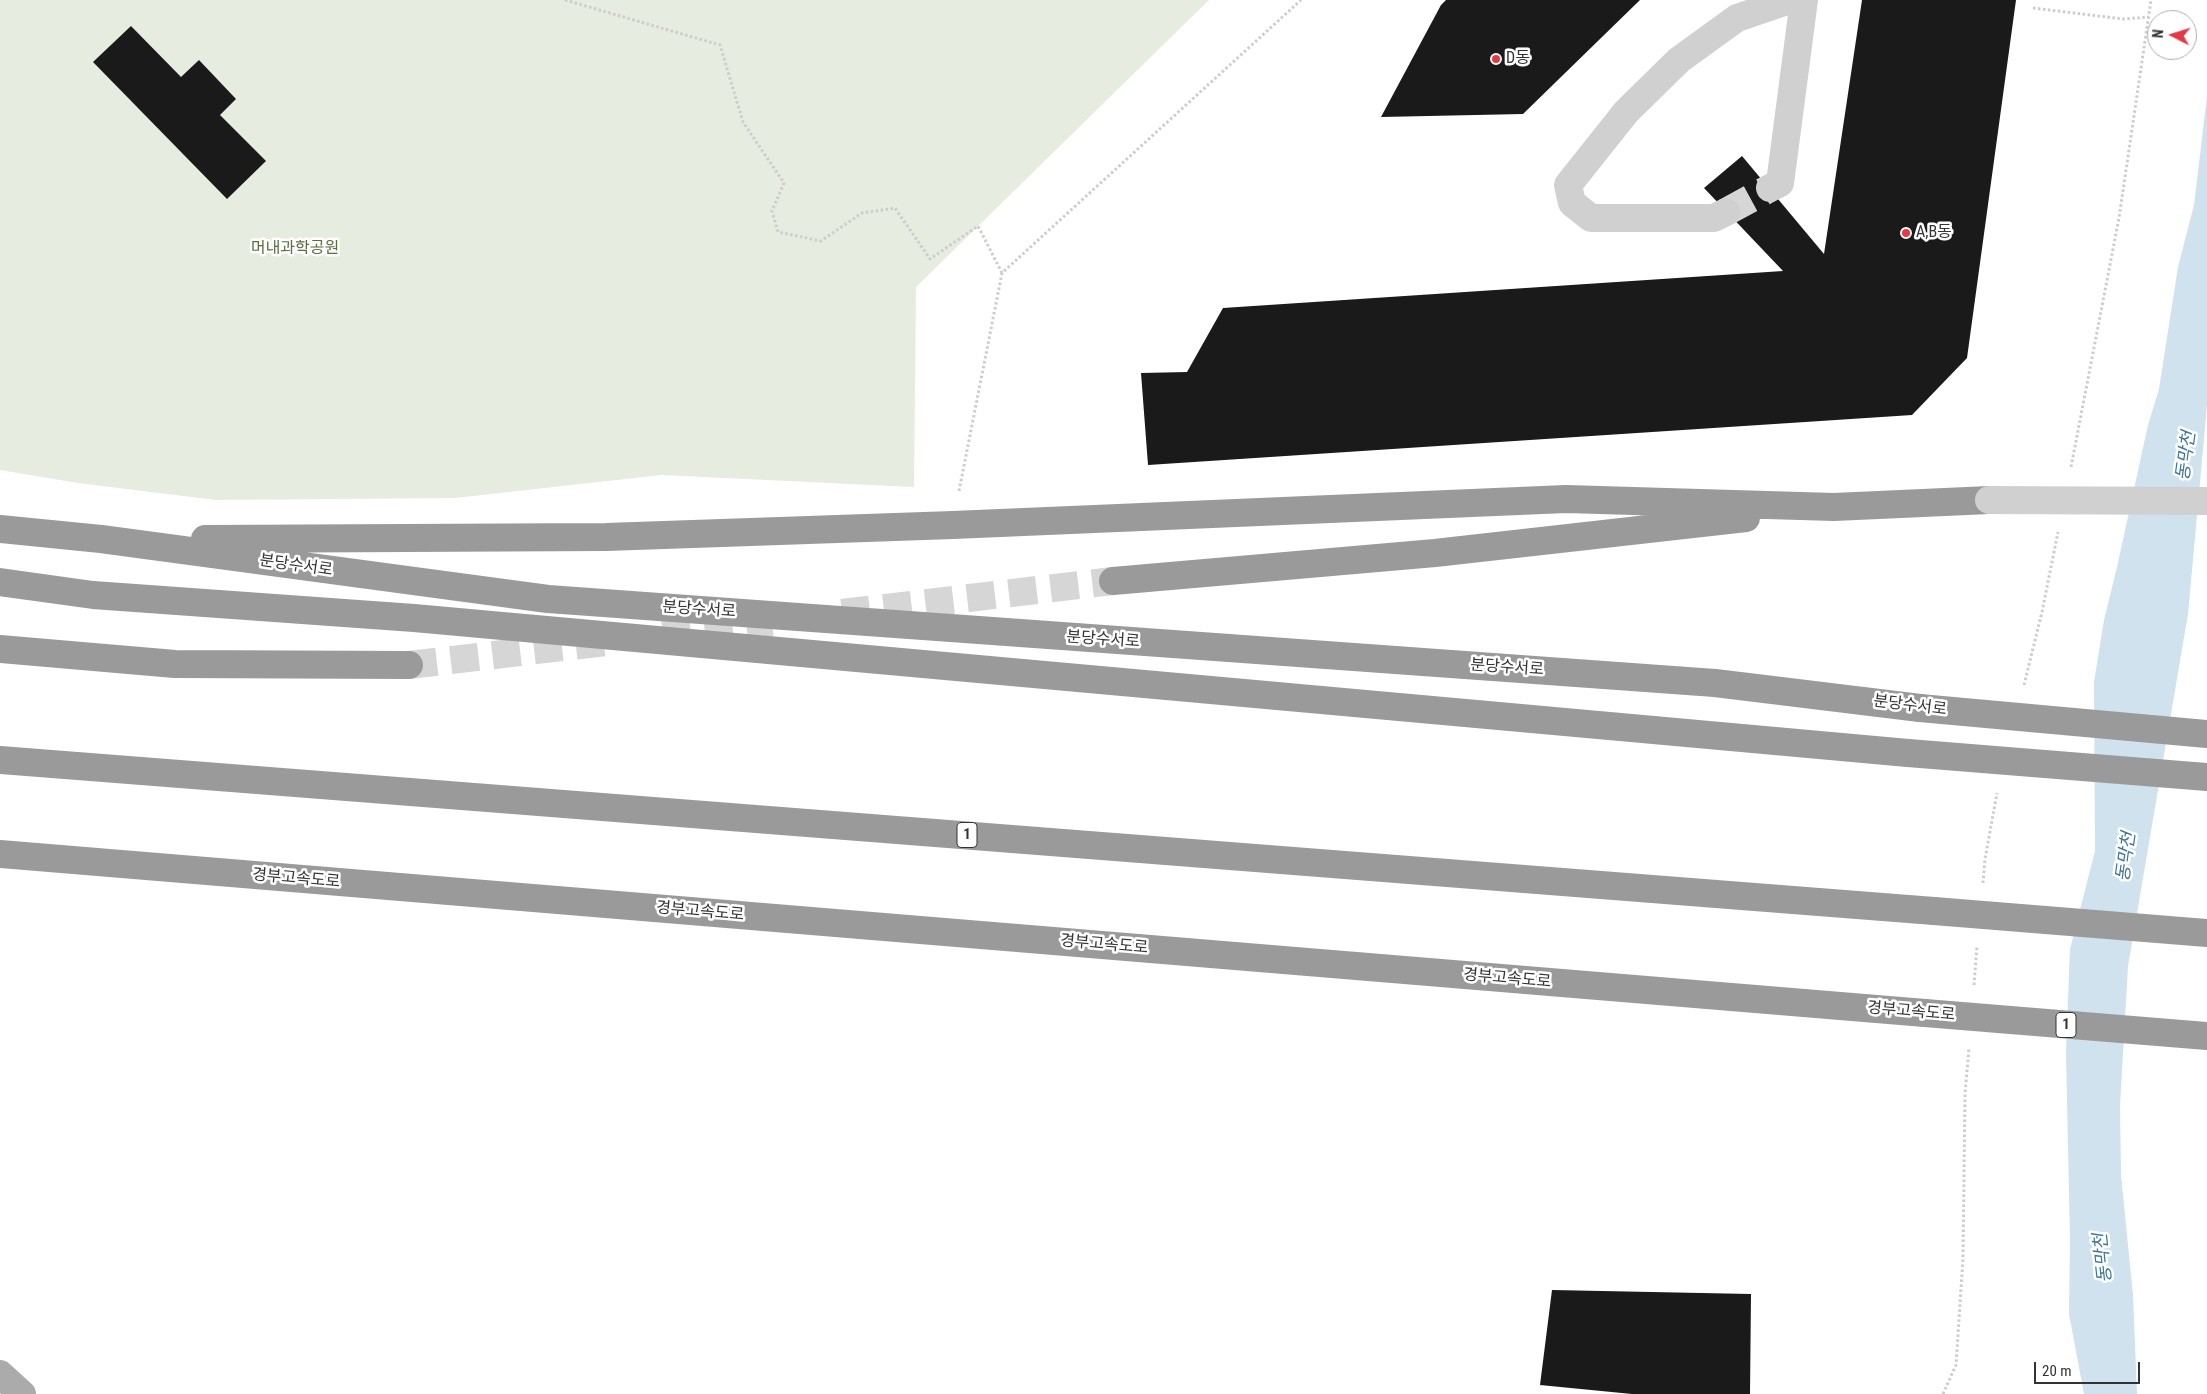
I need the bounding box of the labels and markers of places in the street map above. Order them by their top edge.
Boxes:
place label: D동 [1506,49,1530,69]
marker: D동 [1490,53,1502,65]
place label: A,B동 [1916,223,1952,243]
marker: A,B동 [1900,227,1912,239]

